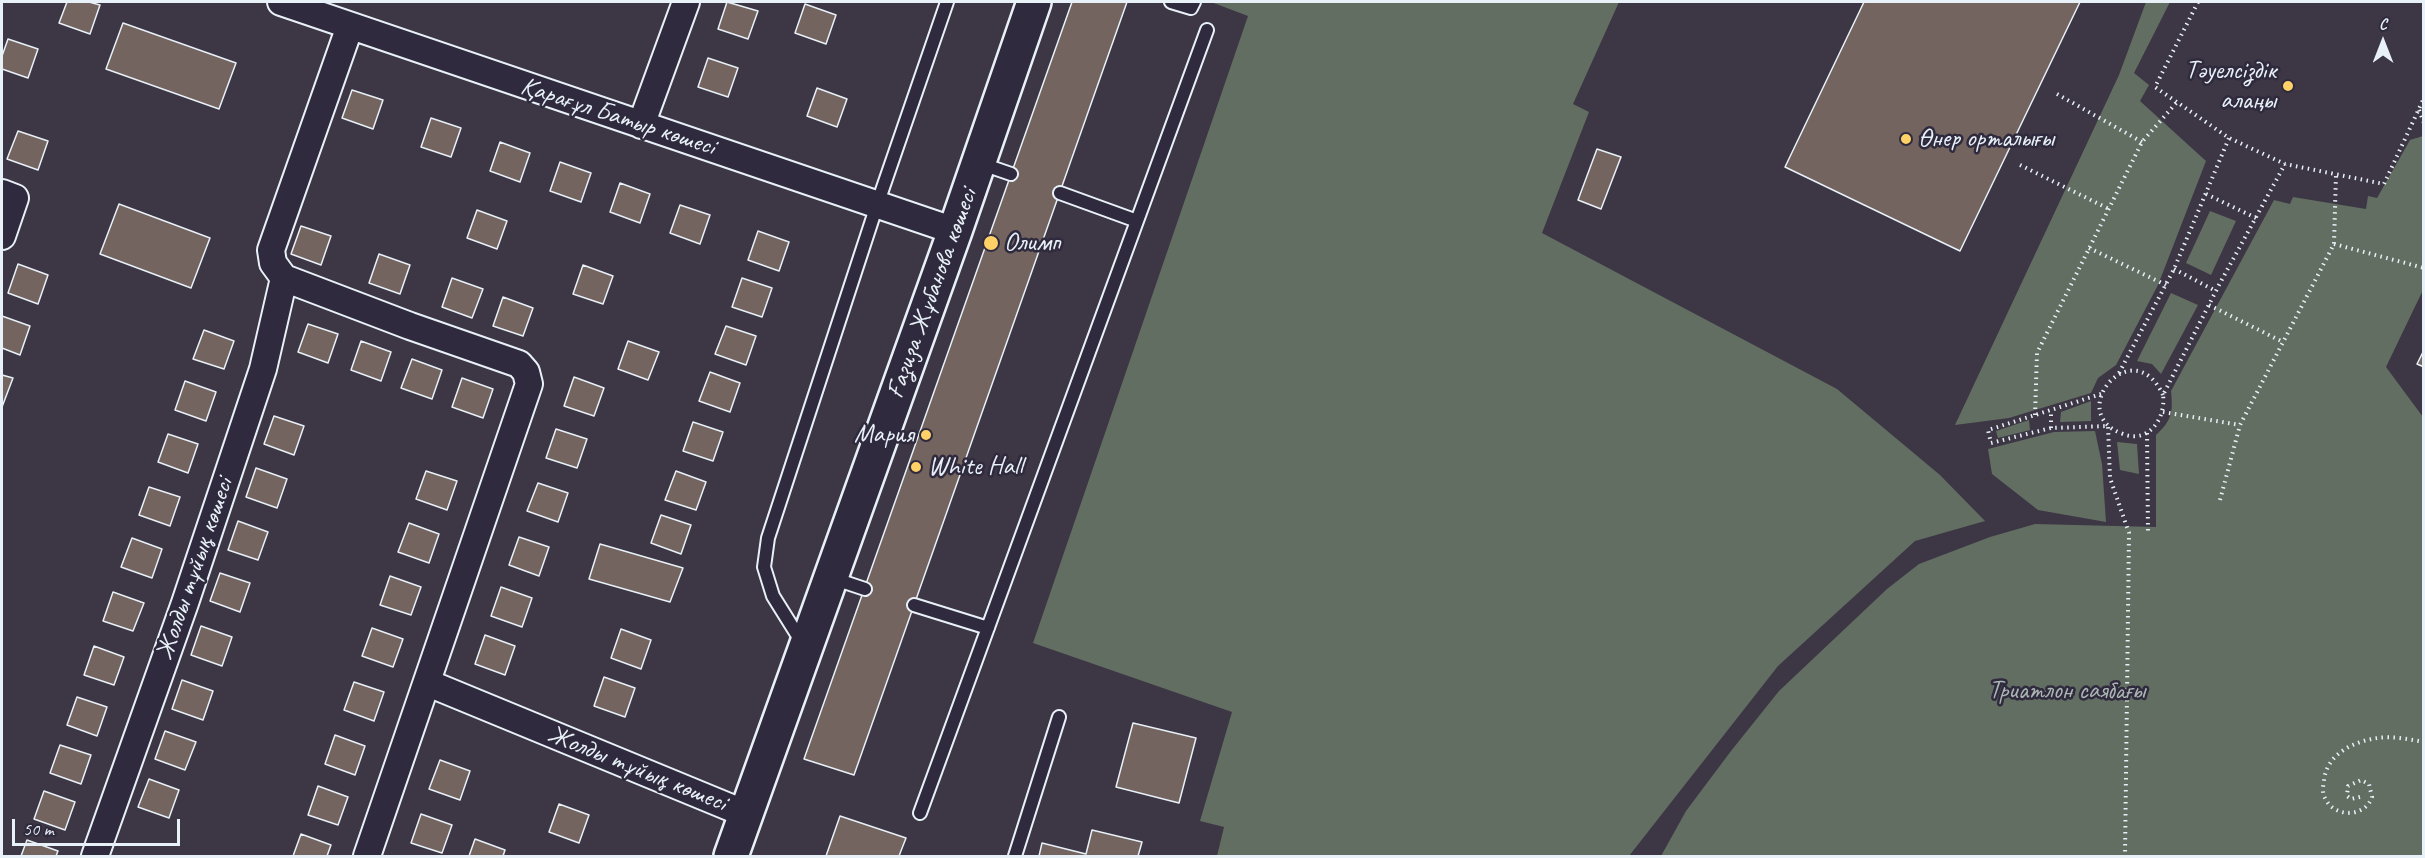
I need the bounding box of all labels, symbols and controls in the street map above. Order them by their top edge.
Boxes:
north arrow [2353,12,2413,72]
text: С [2379,14,2387,34]
place label: Тәуелсіздік алаңы [2185,55,2276,116]
street label: Қарағұл Батыр көшесі [517,71,719,163]
marker: Тәуелсіздік алаңы [2281,79,2295,93]
place label: Өнер орталығы [1918,123,2054,155]
marker: Өнер орталығы [1899,132,1913,146]
street label: Ғазиза Жұбанова көшесі [879,185,985,403]
place label: Олимп [1004,227,1061,259]
marker: Олимп [982,234,1000,252]
place label: Мария [854,419,914,451]
marker: Мария [919,428,933,442]
place label: White Hall [928,451,1023,483]
marker: White Hall [909,460,923,474]
street label: Жолды тұйық көшесі [149,474,241,664]
park label: Триатлон саябағы [1989,675,2145,707]
street label: Жолды тұйық көшесі [543,719,731,819]
scale bar [15,807,183,845]
text: 50 m [23,818,54,840]

